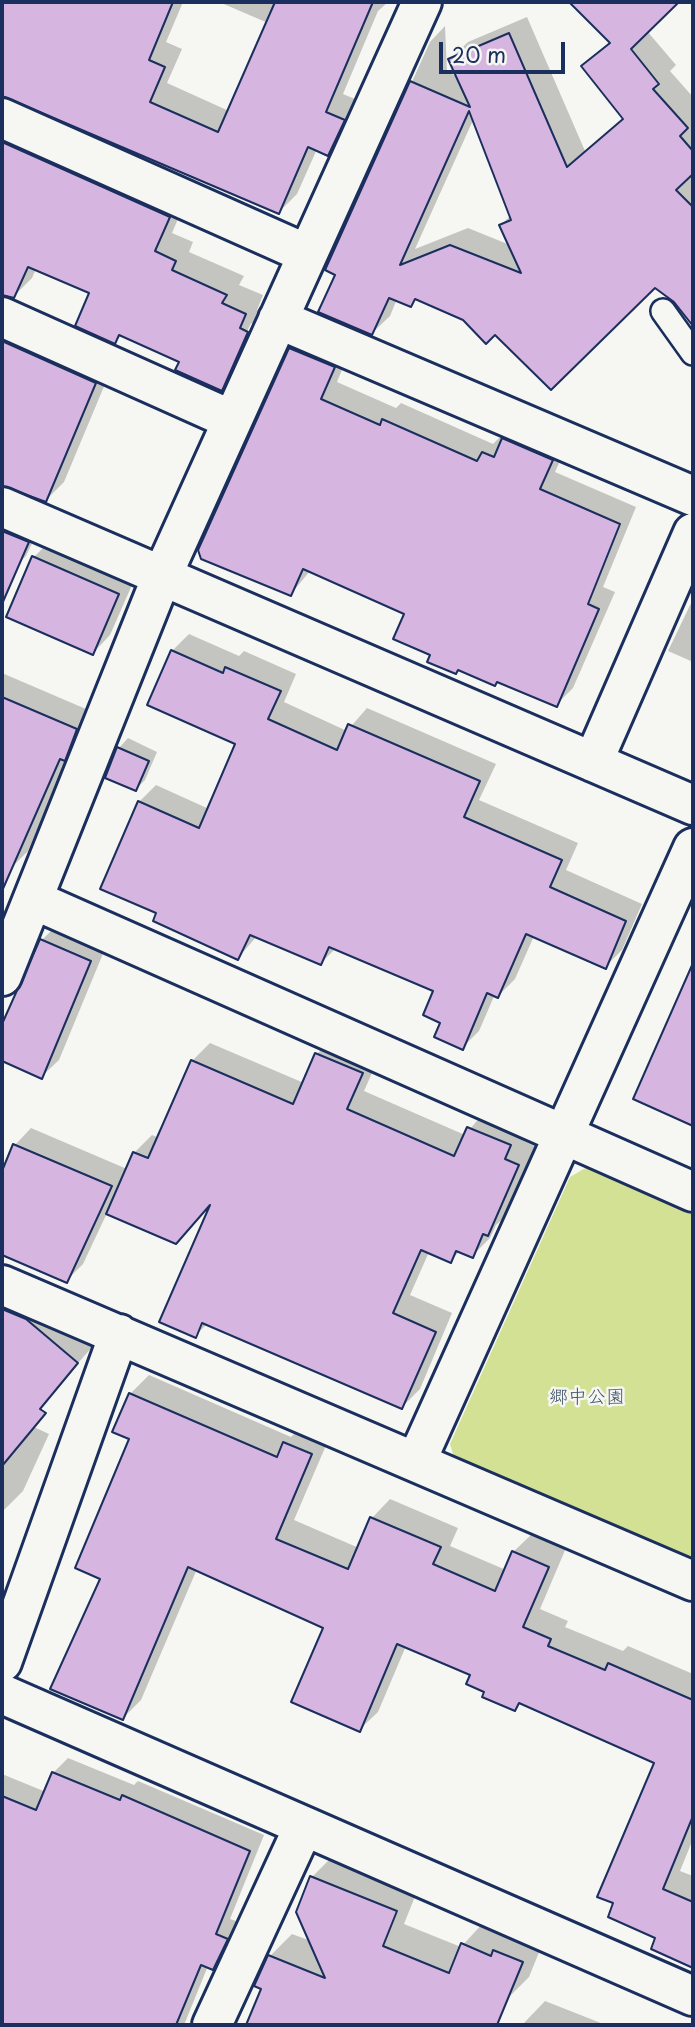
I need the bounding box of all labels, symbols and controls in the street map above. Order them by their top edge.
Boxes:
scale bar [443,28,569,72]
text: 20 m [452,38,506,70]
park label: 郷中公園 [549,1387,625,1409]

